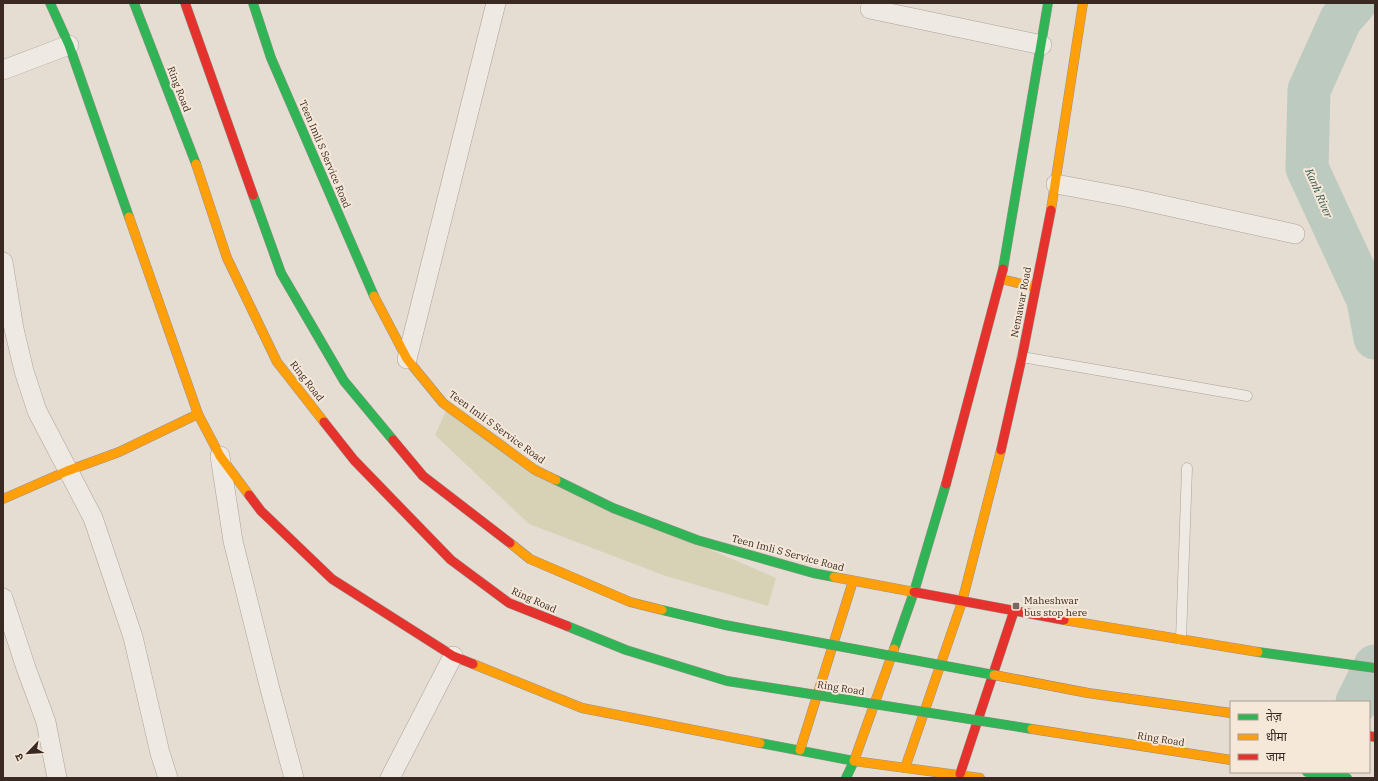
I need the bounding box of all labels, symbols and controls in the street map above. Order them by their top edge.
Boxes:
street label: Ring Road [164,64,194,114]
street label: Teen Imli S Service Road [296,98,354,210]
water label: Kanh River [1302,165,1336,221]
street label: Nemawar Road [1008,266,1034,338]
street label: Ring Road [287,358,327,404]
street label: Teen Imli S Service Road [446,388,548,466]
street label: Teen Imli S Service Road [730,532,846,574]
street label: Ring Road [509,584,559,616]
place label: Maheshwar bus stop here [1024,594,1087,619]
marker: Maheshwar bus stop here [1011,601,1021,611]
street label: Ring Road [816,678,866,698]
legend [1230,701,1370,773]
text: तेज़ [1266,709,1283,724]
street label: Ring Road [1136,729,1186,749]
text: धीमा [1266,729,1288,744]
north arrow [8,733,48,773]
text: जाम [1266,749,1286,764]
text: उ [11,751,27,763]

